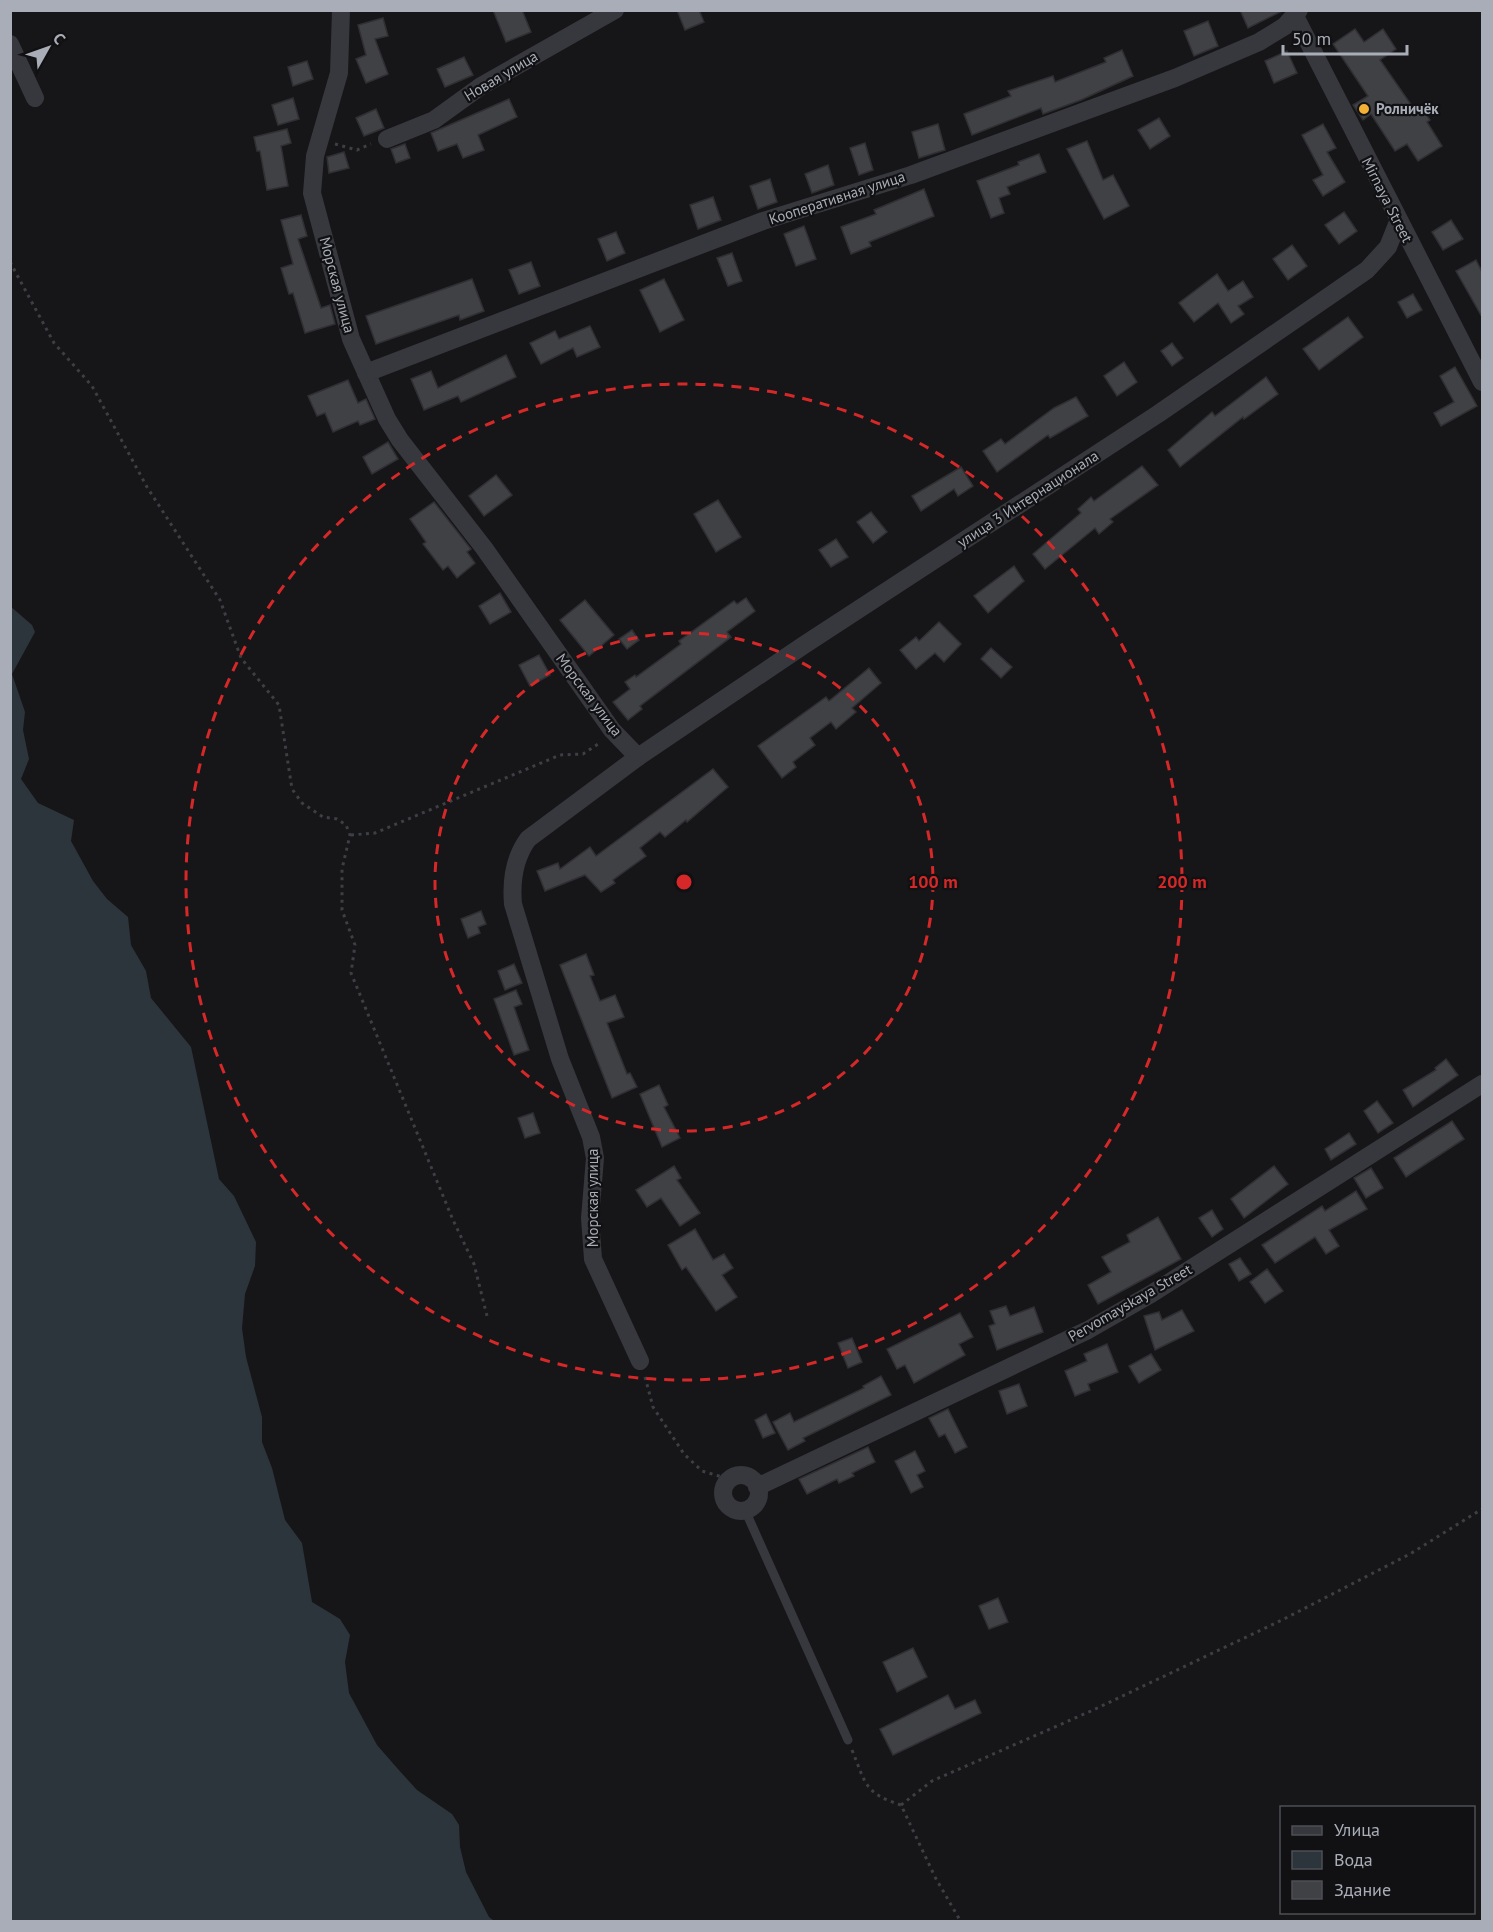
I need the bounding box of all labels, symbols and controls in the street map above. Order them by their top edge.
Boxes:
north arrow [18,18,78,78]
scale bar [1283,18,1408,56]
text: 50 m [1292,27,1331,50]
text: С [49,29,70,48]
street label: Новая улица [461,46,541,105]
place label: Ролничёк [1376,99,1439,118]
marker: Ролничёк [1357,102,1371,116]
street label: Mirnaya Street [1358,154,1417,246]
street label: Кооперативная улица [766,167,907,228]
street label: Морская улица [316,235,359,335]
street label: улица 3 Интернационала [954,446,1102,551]
street label: Морская улица [552,650,627,740]
text: 100 m [908,870,958,893]
text: 200 m [1157,870,1207,893]
centre of rings [674,872,694,892]
street label: Морская улица [583,1149,602,1247]
street label: Pervomayskaya Street [1064,1259,1195,1346]
legend [1280,1806,1475,1914]
text: Улица [1334,1818,1380,1841]
text: Вода [1334,1848,1373,1871]
text: Здание [1334,1878,1391,1901]

